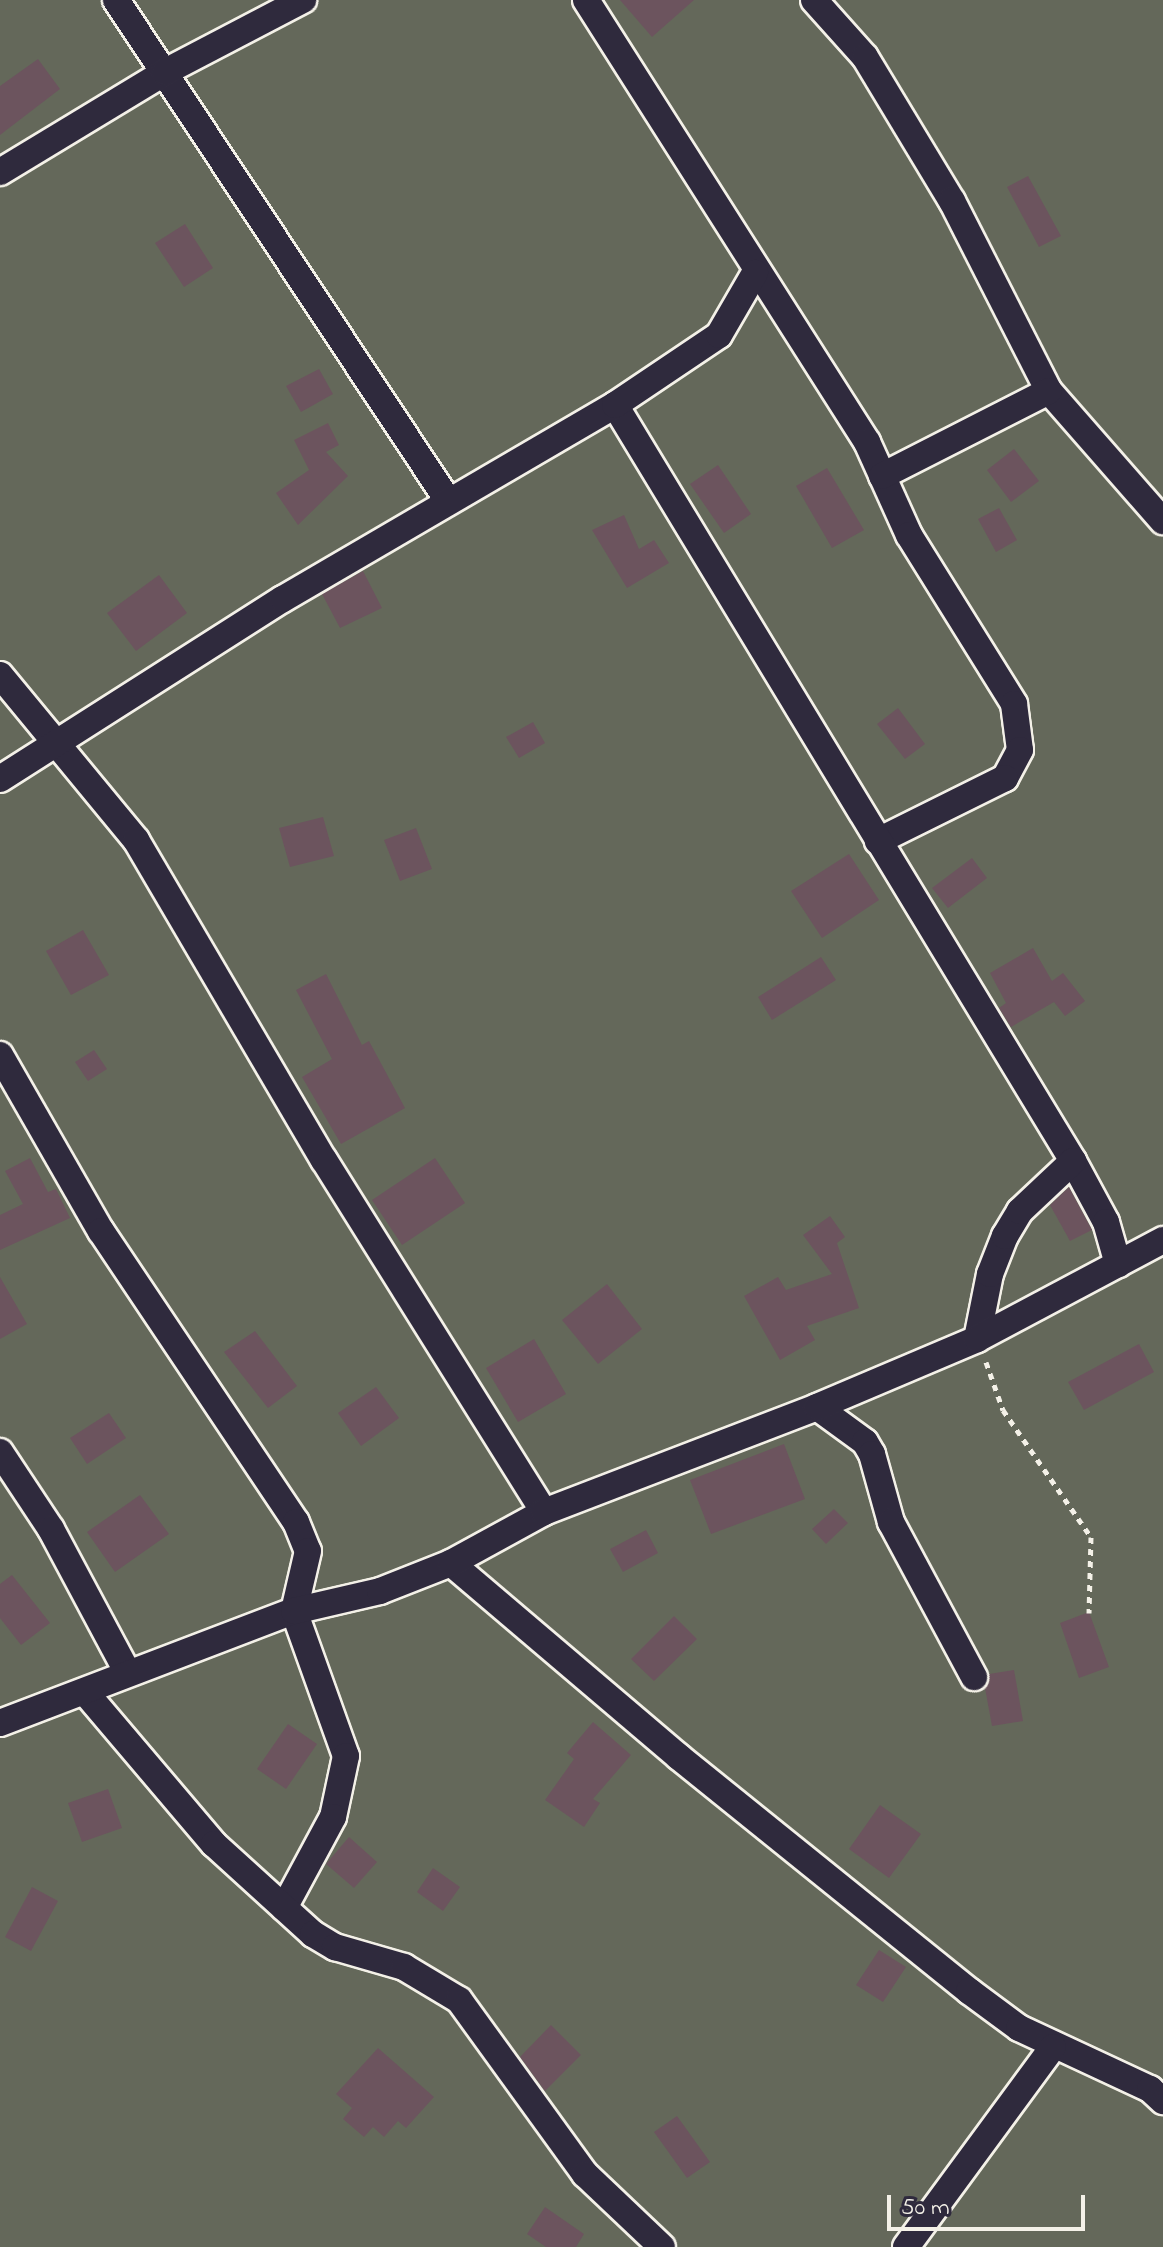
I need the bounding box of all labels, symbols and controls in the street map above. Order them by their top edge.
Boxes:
scale bar [891,2179,1089,2229]
text: 50 m [901,2191,950,2226]

